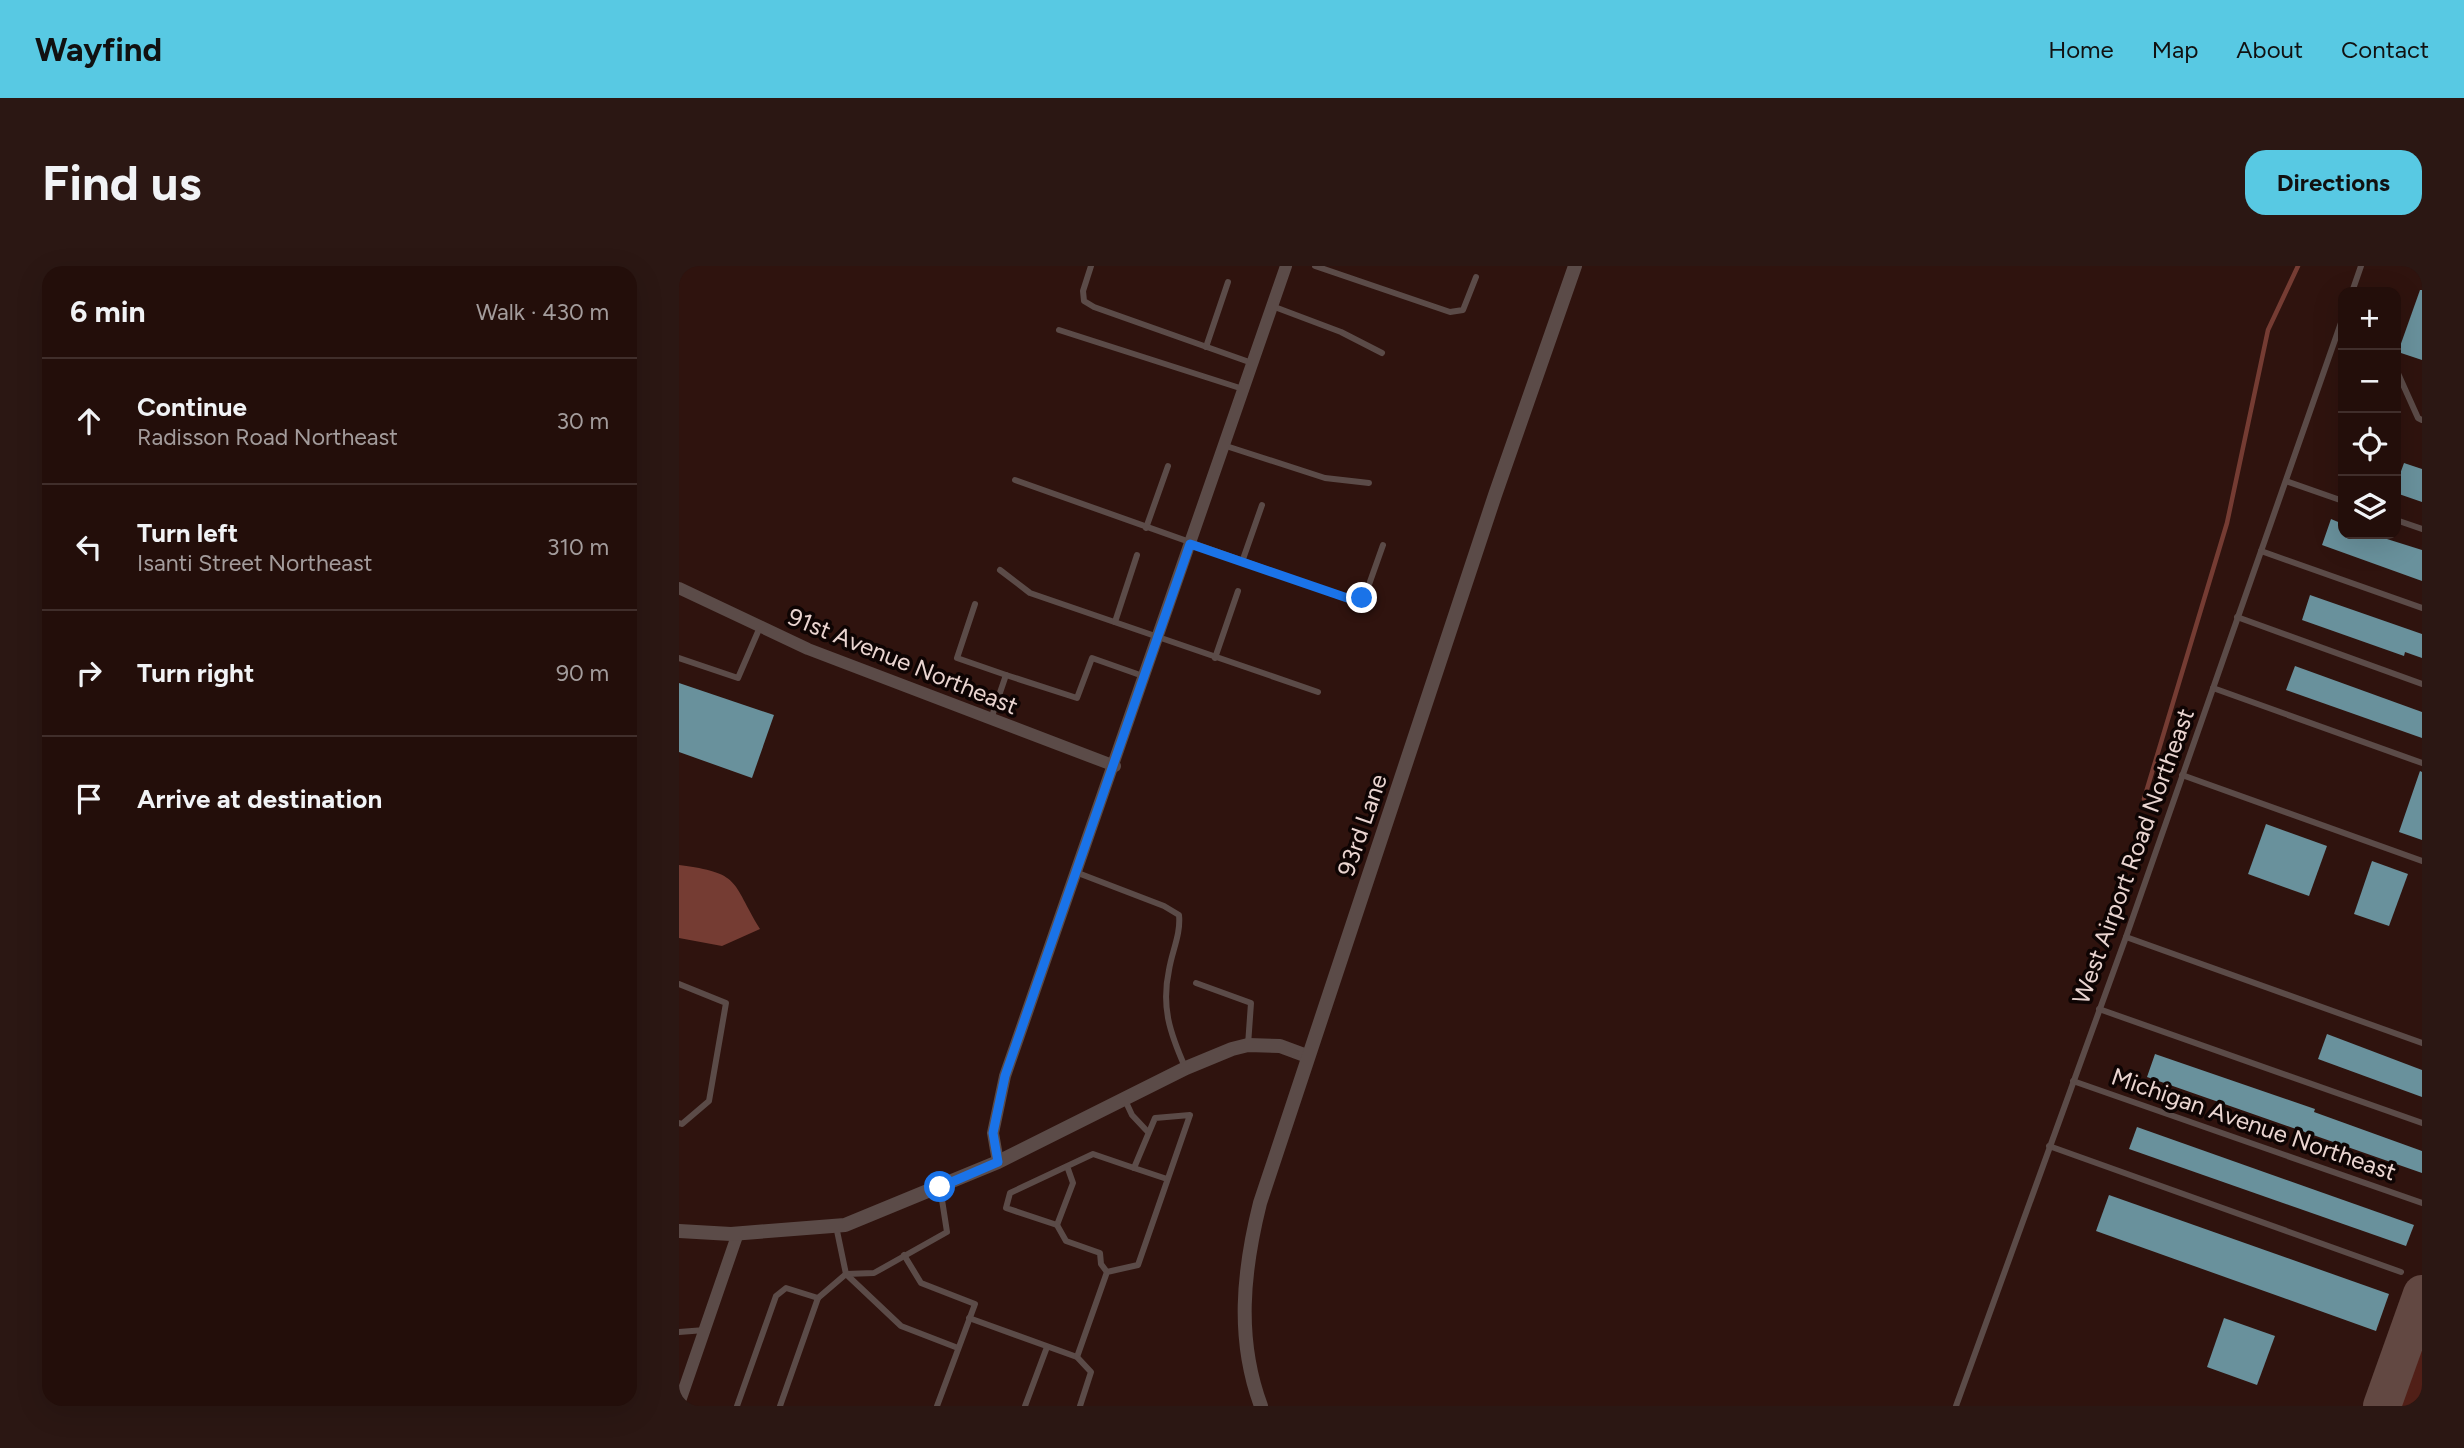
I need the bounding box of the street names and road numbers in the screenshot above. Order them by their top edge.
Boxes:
street label: 91st Avenue Northeast [784,602,1022,720]
street label: West Airport Road Northeast [2066,704,2200,1008]
street label: 93rd Lane [1331,770,1393,880]
street label: Michigan Avenue Northeast [2108,1062,2400,1186]

